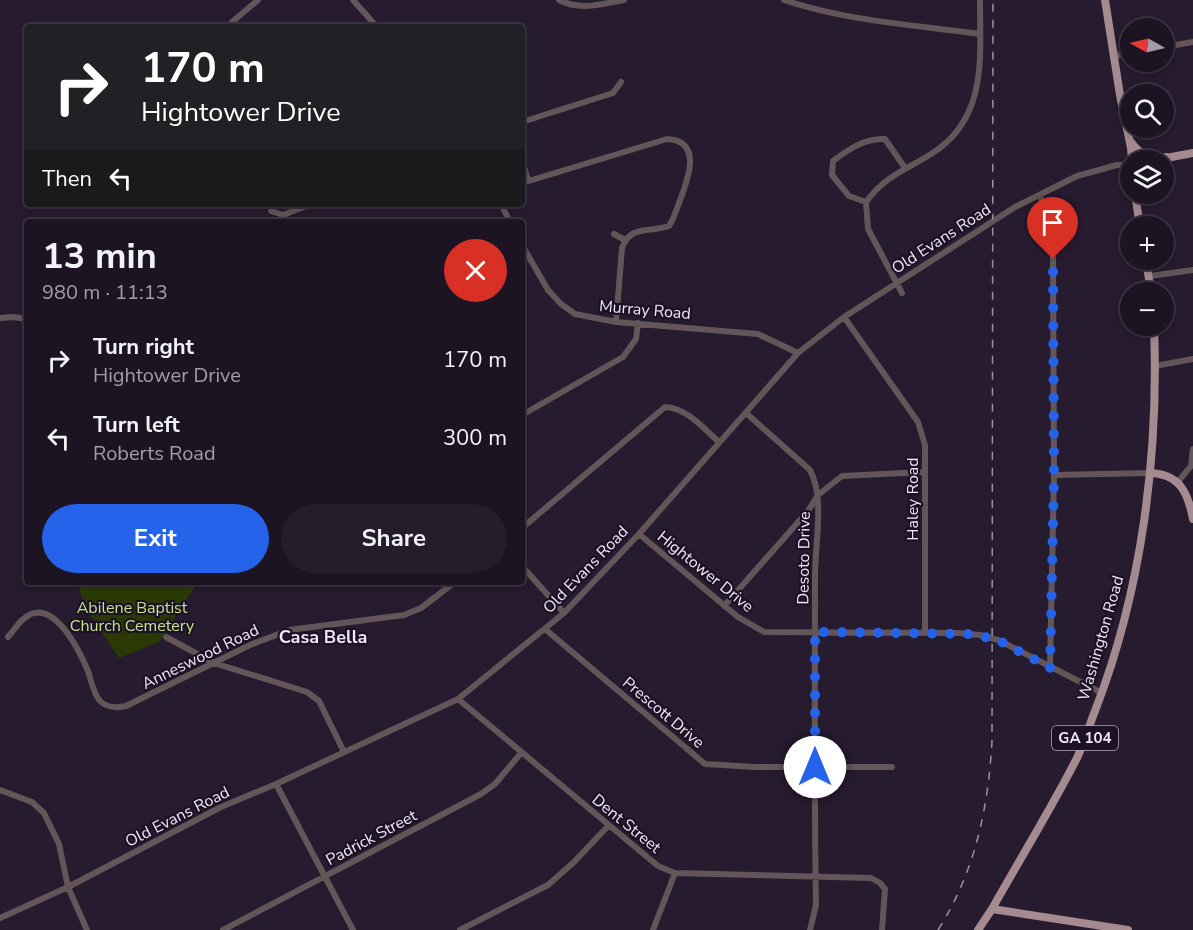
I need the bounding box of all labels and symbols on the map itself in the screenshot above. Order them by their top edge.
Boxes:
north arrow [1120,18,1174,72]
pin [1027,197,1078,259]
street label: Old Evans Road [888,199,995,279]
street label: Murray Road [598,295,692,325]
street label: Haley Road [902,457,924,541]
street label: Desoto Drive [792,511,816,605]
street label: Old Evans Road [538,521,633,618]
street label: Hightower Drive [652,526,758,618]
street label: Washington Road [1073,573,1129,703]
park label: Abilene Baptist Church Cemetery [70,597,195,637]
street label: Anneswood Road [138,619,263,695]
district label: Casa Bella [279,625,367,649]
street label: Prescott Drive [618,672,709,754]
road number: GA 104 [1052,726,1118,750]
position arrow [783,735,847,799]
street label: Old Evans Road [122,781,233,853]
street label: Dent Street [587,789,666,859]
street label: Padrick Street [322,804,421,871]

